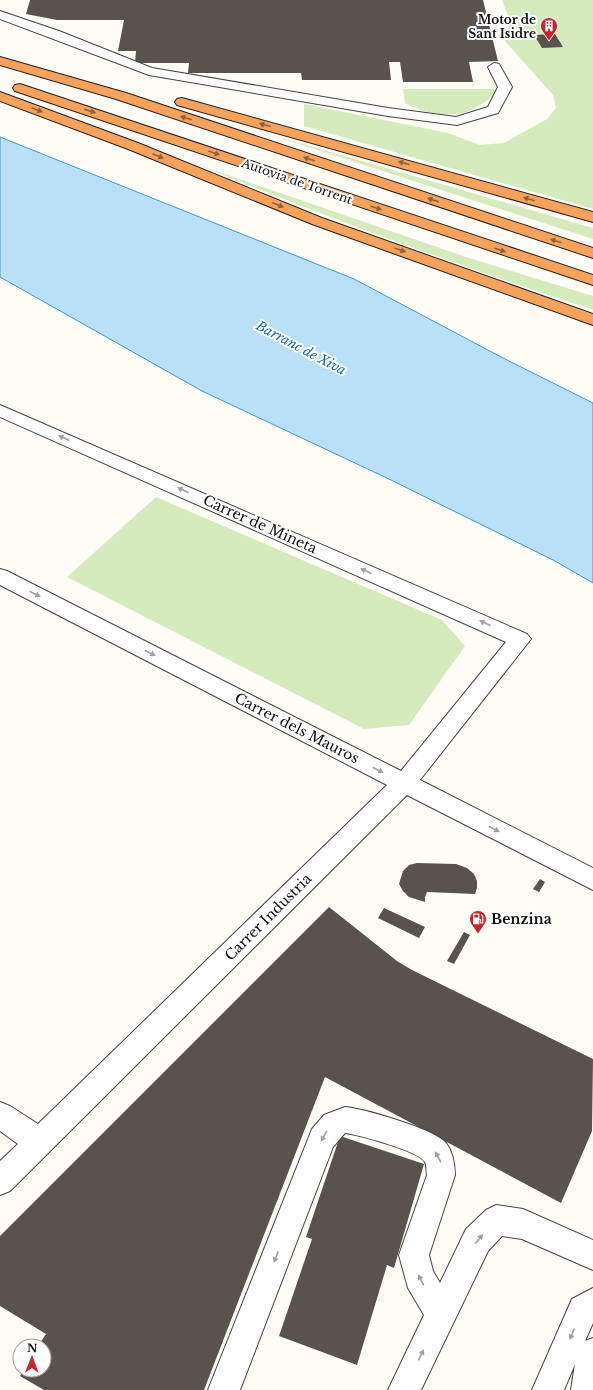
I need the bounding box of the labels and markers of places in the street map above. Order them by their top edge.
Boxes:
place label: Motor de Sant Isidre [468,12,536,41]
building icon: Motor de Sant Isidre [539,16,559,41]
fuel station icon: Benzina [468,909,488,934]
place label: Benzina [491,910,552,928]

